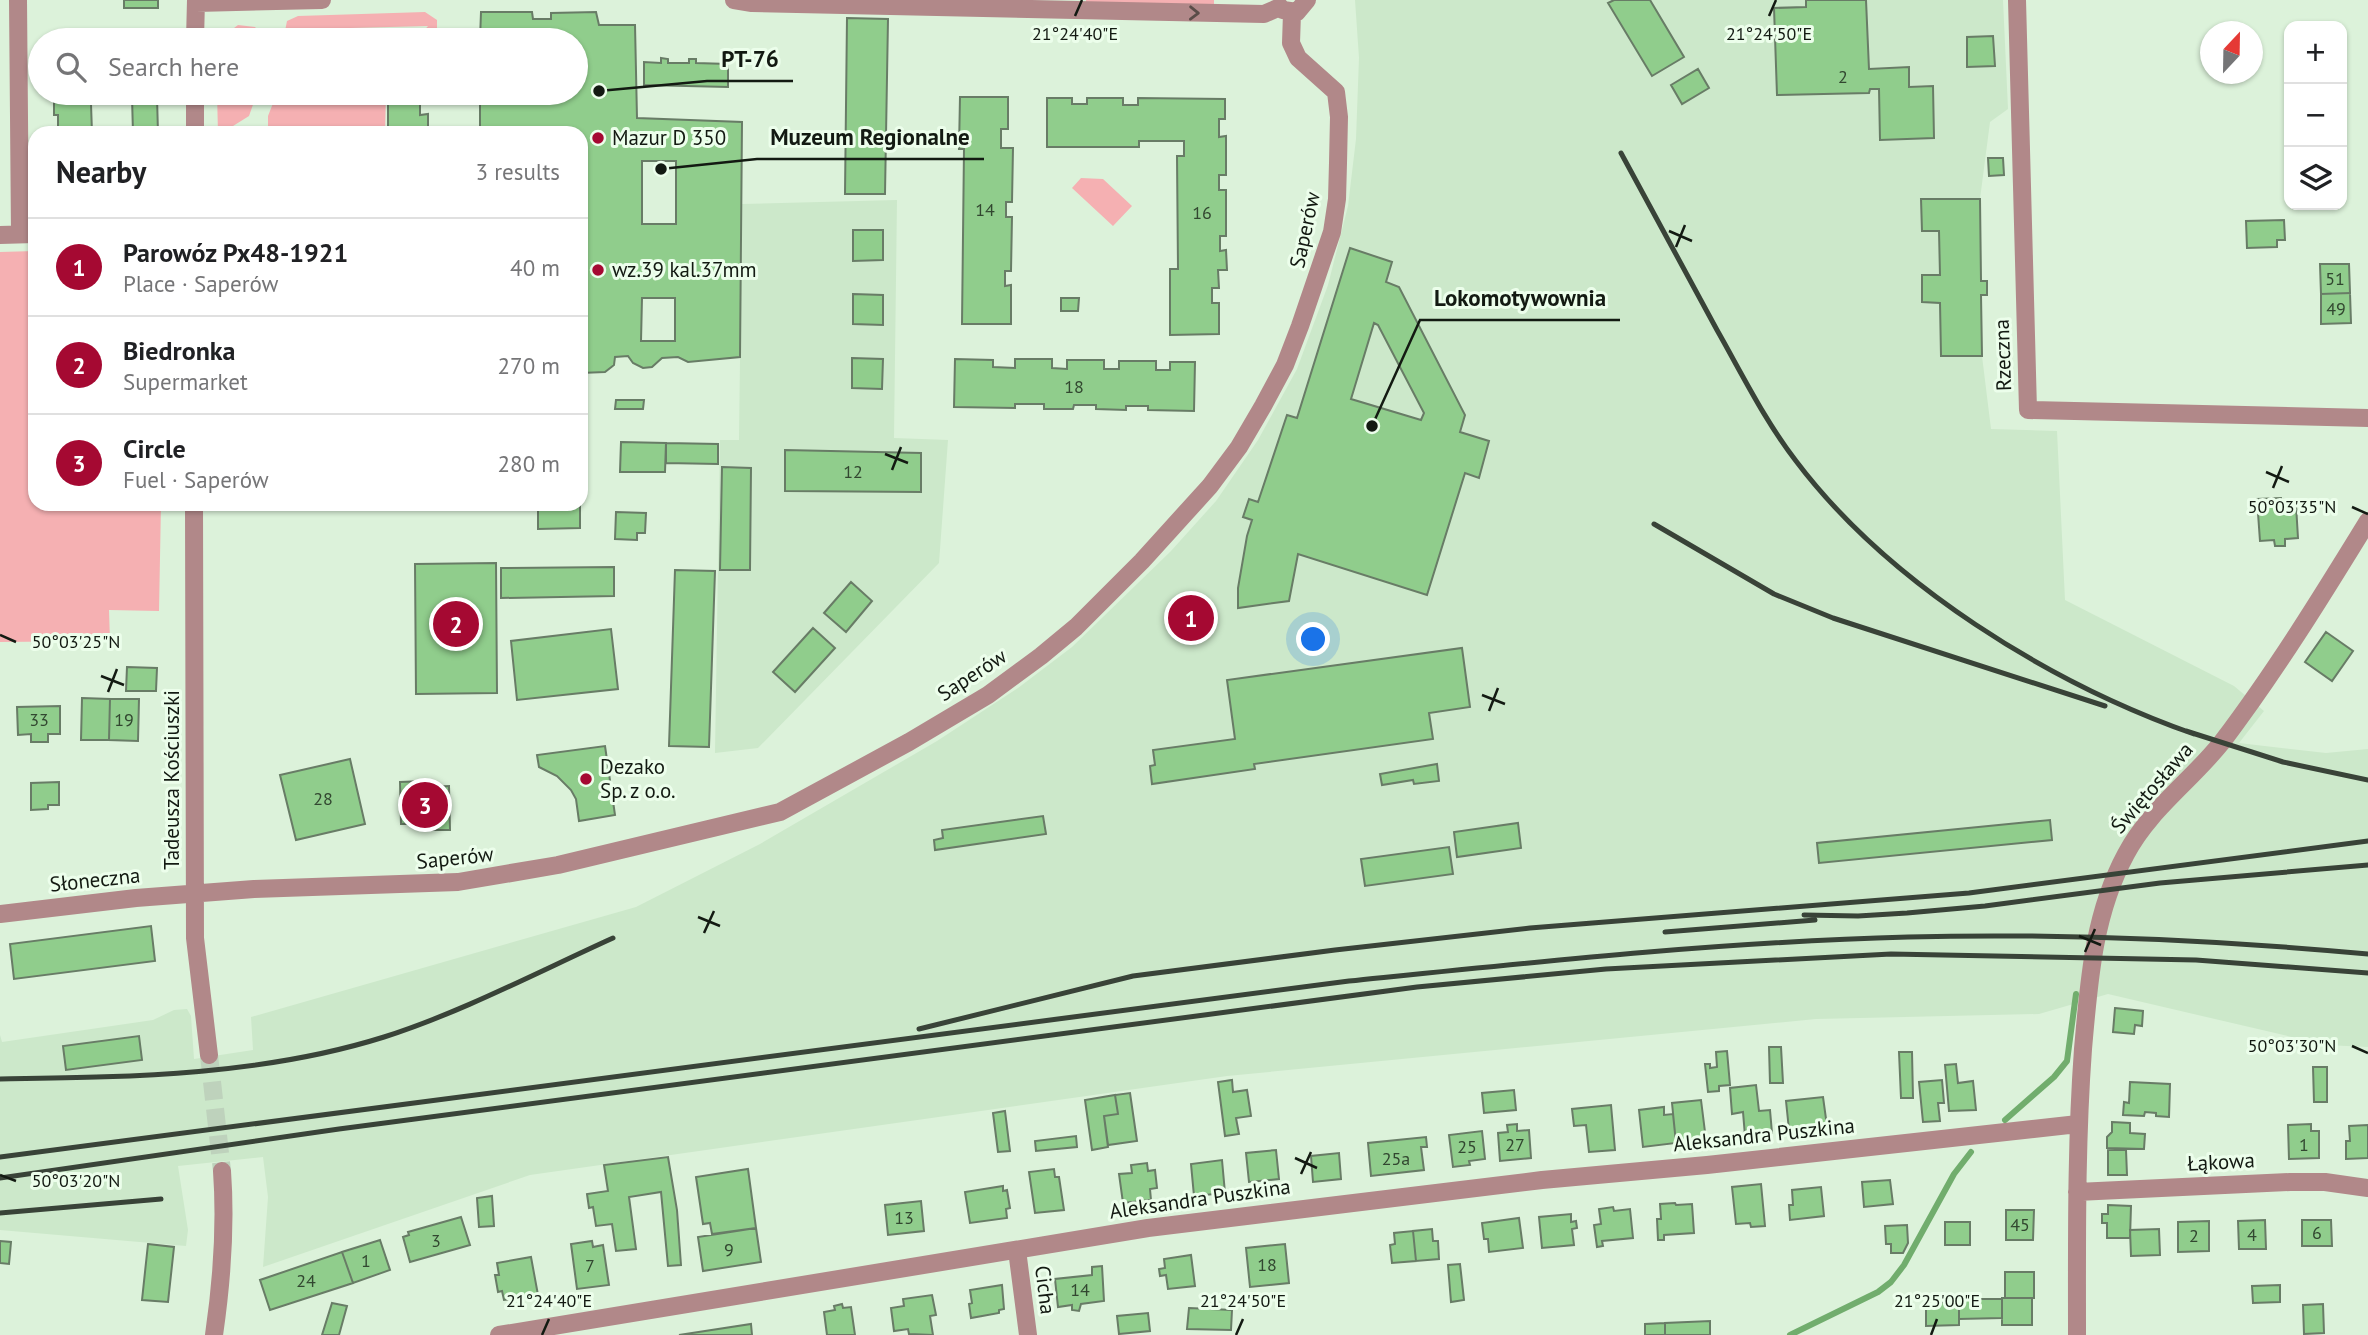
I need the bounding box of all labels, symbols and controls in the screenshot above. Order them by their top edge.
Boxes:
one-way arrow [1189,5,1200,20]
north arrow [2200,21,2263,84]
map controls [2284,21,2347,210]
button: + [2284,21,2347,84]
text: 21°24'40"E [1032,22,1118,45]
text: 21°24'50"E [1726,22,1812,45]
search box [28,28,588,105]
callout: PT-76 [707,37,793,81]
text: PT-76 [721,44,779,73]
icon: search [52,48,90,86]
text: Search here [108,50,239,83]
house number: 2 [1838,65,1848,88]
button: − [2284,84,2347,147]
callout: Muzeum Regionalne [757,115,984,159]
text: Muzeum Regionalne [770,122,970,151]
place label: Mazur D 350 [612,124,726,151]
marker: Mazur D 350 [590,130,606,146]
button: layers [2284,147,2347,210]
text: Nearby [56,152,146,191]
text: 3 results [476,157,560,186]
street label: Saperów [1283,189,1326,270]
house number: 14 [975,198,995,221]
house number: 16 [1192,201,1212,224]
text: Parowóz Px48-1921 [123,236,348,269]
text: 1 [72,253,86,282]
text: 40 m [510,253,560,282]
place label: wz.39 kal.37mm [612,256,757,283]
marker: wz.39 kal.37mm [590,262,606,278]
house number: 51 [2325,267,2345,290]
text: Place · Saperów [123,269,278,298]
callout: Lokomotywownia [1420,276,1620,320]
text: Lokomotywownia [1434,283,1606,312]
house number: 49 [2326,297,2346,320]
street label: Rzeczna [1988,319,2017,391]
text: Biedronka [123,334,236,367]
text: 2 [72,351,86,380]
text: 270 m [498,351,560,380]
text: Supermarket [123,367,248,396]
house number: 18 [1064,375,1084,398]
text: Circle [123,432,186,465]
text: 3 [72,449,86,478]
text: 280 m [498,449,560,478]
house number: 12 [843,460,863,483]
text: Fuel · Saperów [123,465,269,494]
text: 50°03'35"N [2248,495,2336,518]
pin: 1 [1168,592,1214,644]
pin: 2 [433,598,479,650]
your location [1296,622,1330,656]
text: 50°03'25"N [32,630,120,653]
street label: Saperów [932,642,1012,707]
street label: Tadeusza Kościuszki [158,690,185,870]
house number: 33 [29,708,49,731]
house number: 19 [114,708,134,731]
street label: Świętosława [2105,736,2199,839]
place label: Dezako Sp. z o.o. [600,753,675,804]
marker: Dezako Sp. z o.o. [578,771,594,787]
pin: 3 [402,779,448,831]
house number: 28 [313,787,333,810]
street label: Saperów [415,840,495,875]
street label: Słoneczna [48,861,142,898]
text: 50°03'30"N [2248,1034,2336,1057]
street label: Aleksandra Puszkina [1672,1112,1856,1157]
house number: 27 [1505,1133,1525,1156]
house number: 1 [2299,1133,2309,1156]
house number: 25 [1457,1135,1477,1158]
street label: Łąkowa [2187,1146,2255,1177]
house number: 25a [1382,1147,1410,1170]
text: 50°03'20"N [32,1169,120,1192]
street label: Aleksandra Puszkina [1108,1172,1292,1225]
house number: 13 [894,1206,914,1229]
house number: 45 [2010,1213,2030,1236]
house number: 6 [2312,1221,2322,1244]
house number: 4 [2247,1223,2257,1246]
house number: 2 [2189,1224,2199,1247]
house number: 3 [431,1229,441,1252]
house number: 9 [724,1238,734,1261]
house number: 1 [361,1249,371,1272]
house number: 18 [1257,1253,1277,1276]
house number: 7 [585,1254,595,1277]
street label: Cicha [1029,1264,1062,1316]
house number: 24 [296,1269,316,1292]
house number: 14 [1070,1278,1090,1301]
text: 21°24'40"E [506,1289,592,1312]
text: 21°24'50"E [1200,1289,1286,1312]
text: 21°25'00"E [1894,1289,1980,1312]

